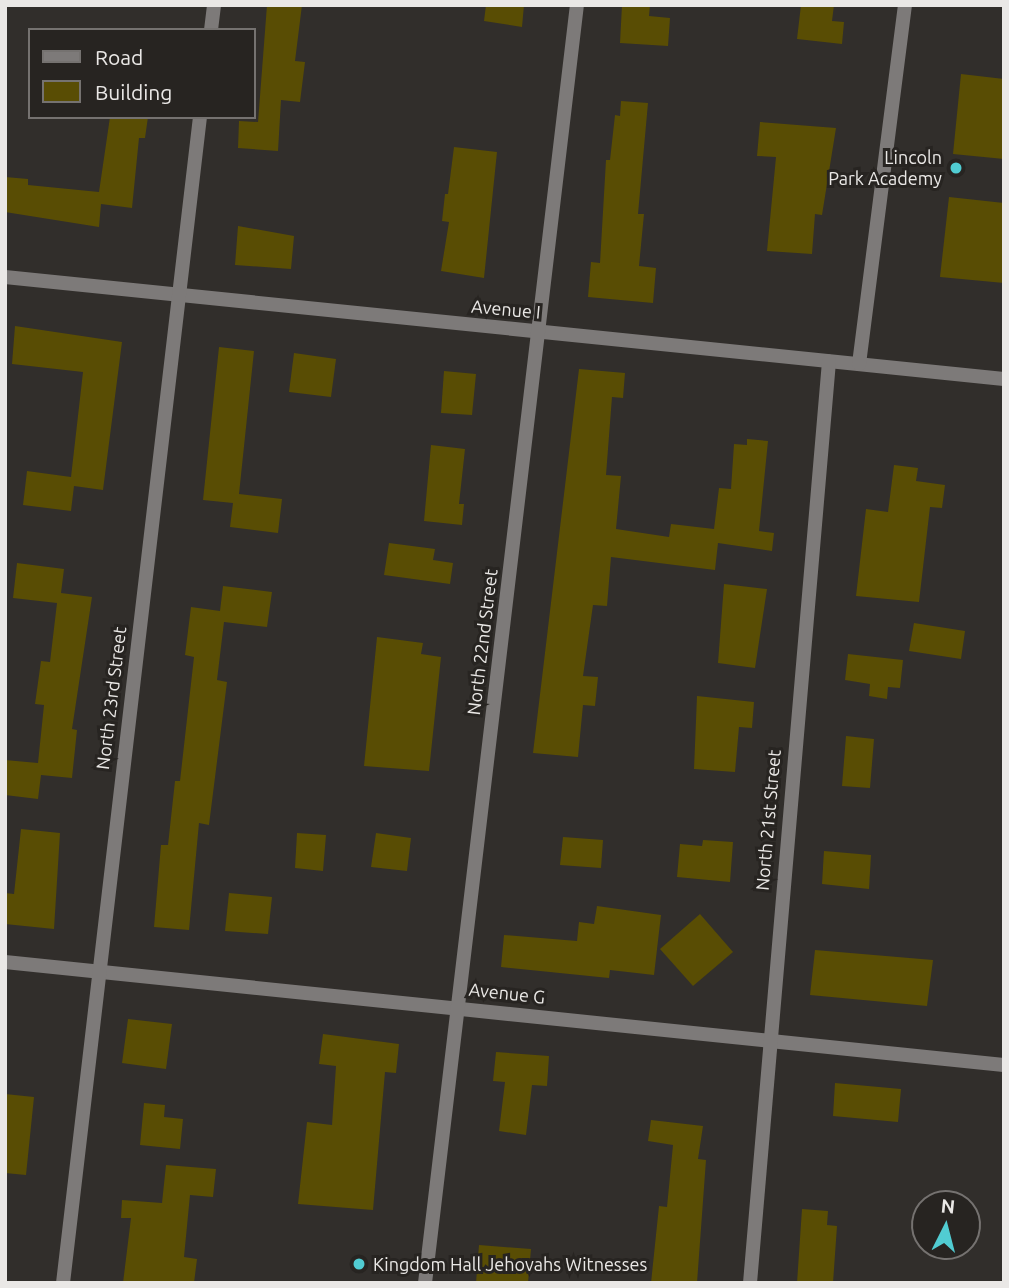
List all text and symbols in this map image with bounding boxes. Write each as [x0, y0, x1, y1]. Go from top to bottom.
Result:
legend [28, 28, 256, 119]
text: Road [95, 45, 143, 69]
text: Building [95, 80, 172, 104]
place label: Lincoln Park Academy [828, 147, 942, 190]
marker: Lincoln Park Academy [948, 160, 964, 176]
street label: Avenue I [471, 295, 541, 323]
street label: North 22nd Street [462, 568, 502, 716]
street label: North 23rd Street [92, 625, 130, 771]
street label: North 21st Street [751, 749, 785, 891]
street label: Avenue G [468, 978, 546, 1008]
north arrow [911, 1190, 981, 1260]
text: N [940, 1194, 956, 1218]
place label: Kingdom Hall Jehovahs Witnesses [373, 1253, 647, 1275]
marker: Kingdom Hall Jehovahs Witnesses [351, 1256, 367, 1272]

